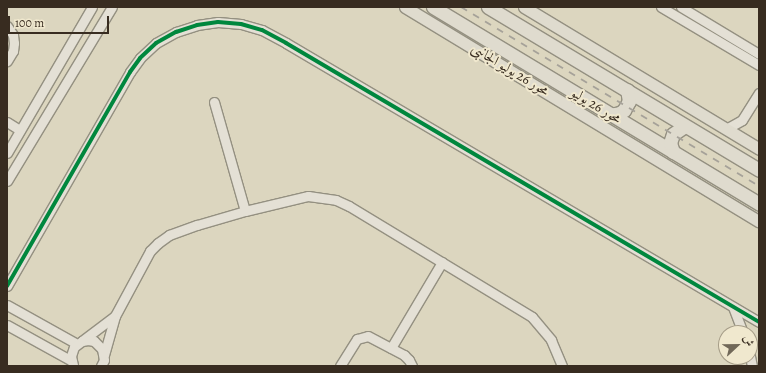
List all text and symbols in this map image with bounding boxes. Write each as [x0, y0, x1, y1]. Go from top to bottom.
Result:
scale bar [10, 8, 111, 34]
text: 100 m [15, 15, 44, 31]
street label: محور 26 يوليو الجانبى [468, 40, 552, 100]
street label: محور 26 يوليو [568, 84, 624, 128]
north arrow [718, 325, 758, 365]
text: ش [740, 333, 758, 349]

